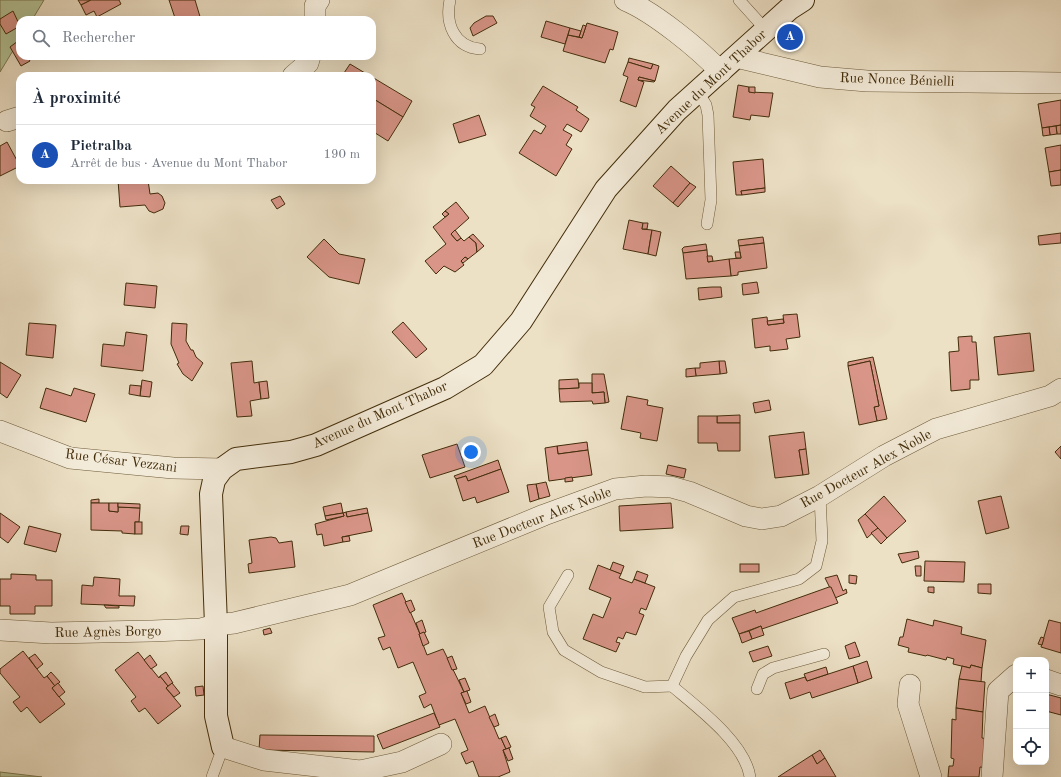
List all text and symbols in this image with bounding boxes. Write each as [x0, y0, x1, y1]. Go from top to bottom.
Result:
search box [16, 16, 376, 60]
pin: A [777, 22, 803, 52]
icon: search [30, 27, 52, 49]
street label: Avenue du Mont Thabor [653, 27, 770, 137]
text: Rechercher [62, 31, 135, 46]
street label: Rue Nonce Bénielli [839, 71, 955, 89]
text: À proximité [32, 90, 121, 107]
text: Pietralba [70, 139, 132, 154]
text: A [40, 148, 50, 161]
text: 190 m [323, 148, 360, 161]
text: Arrêt de bus · Avenue du Mont Thabor [70, 157, 287, 170]
street label: Avenue du Mont Thabor [310, 379, 450, 451]
street label: Rue Docteur Alex Noble [798, 427, 934, 511]
your location [461, 442, 481, 462]
street label: Rue César Vezzani [64, 447, 178, 475]
street label: Rue Docteur Alex Noble [471, 485, 613, 551]
street label: Rue Agnès Borgo [54, 624, 162, 640]
map controls [1013, 657, 1049, 765]
button: + [1013, 657, 1049, 693]
button: − [1013, 693, 1049, 729]
button: locate [1013, 729, 1049, 765]

